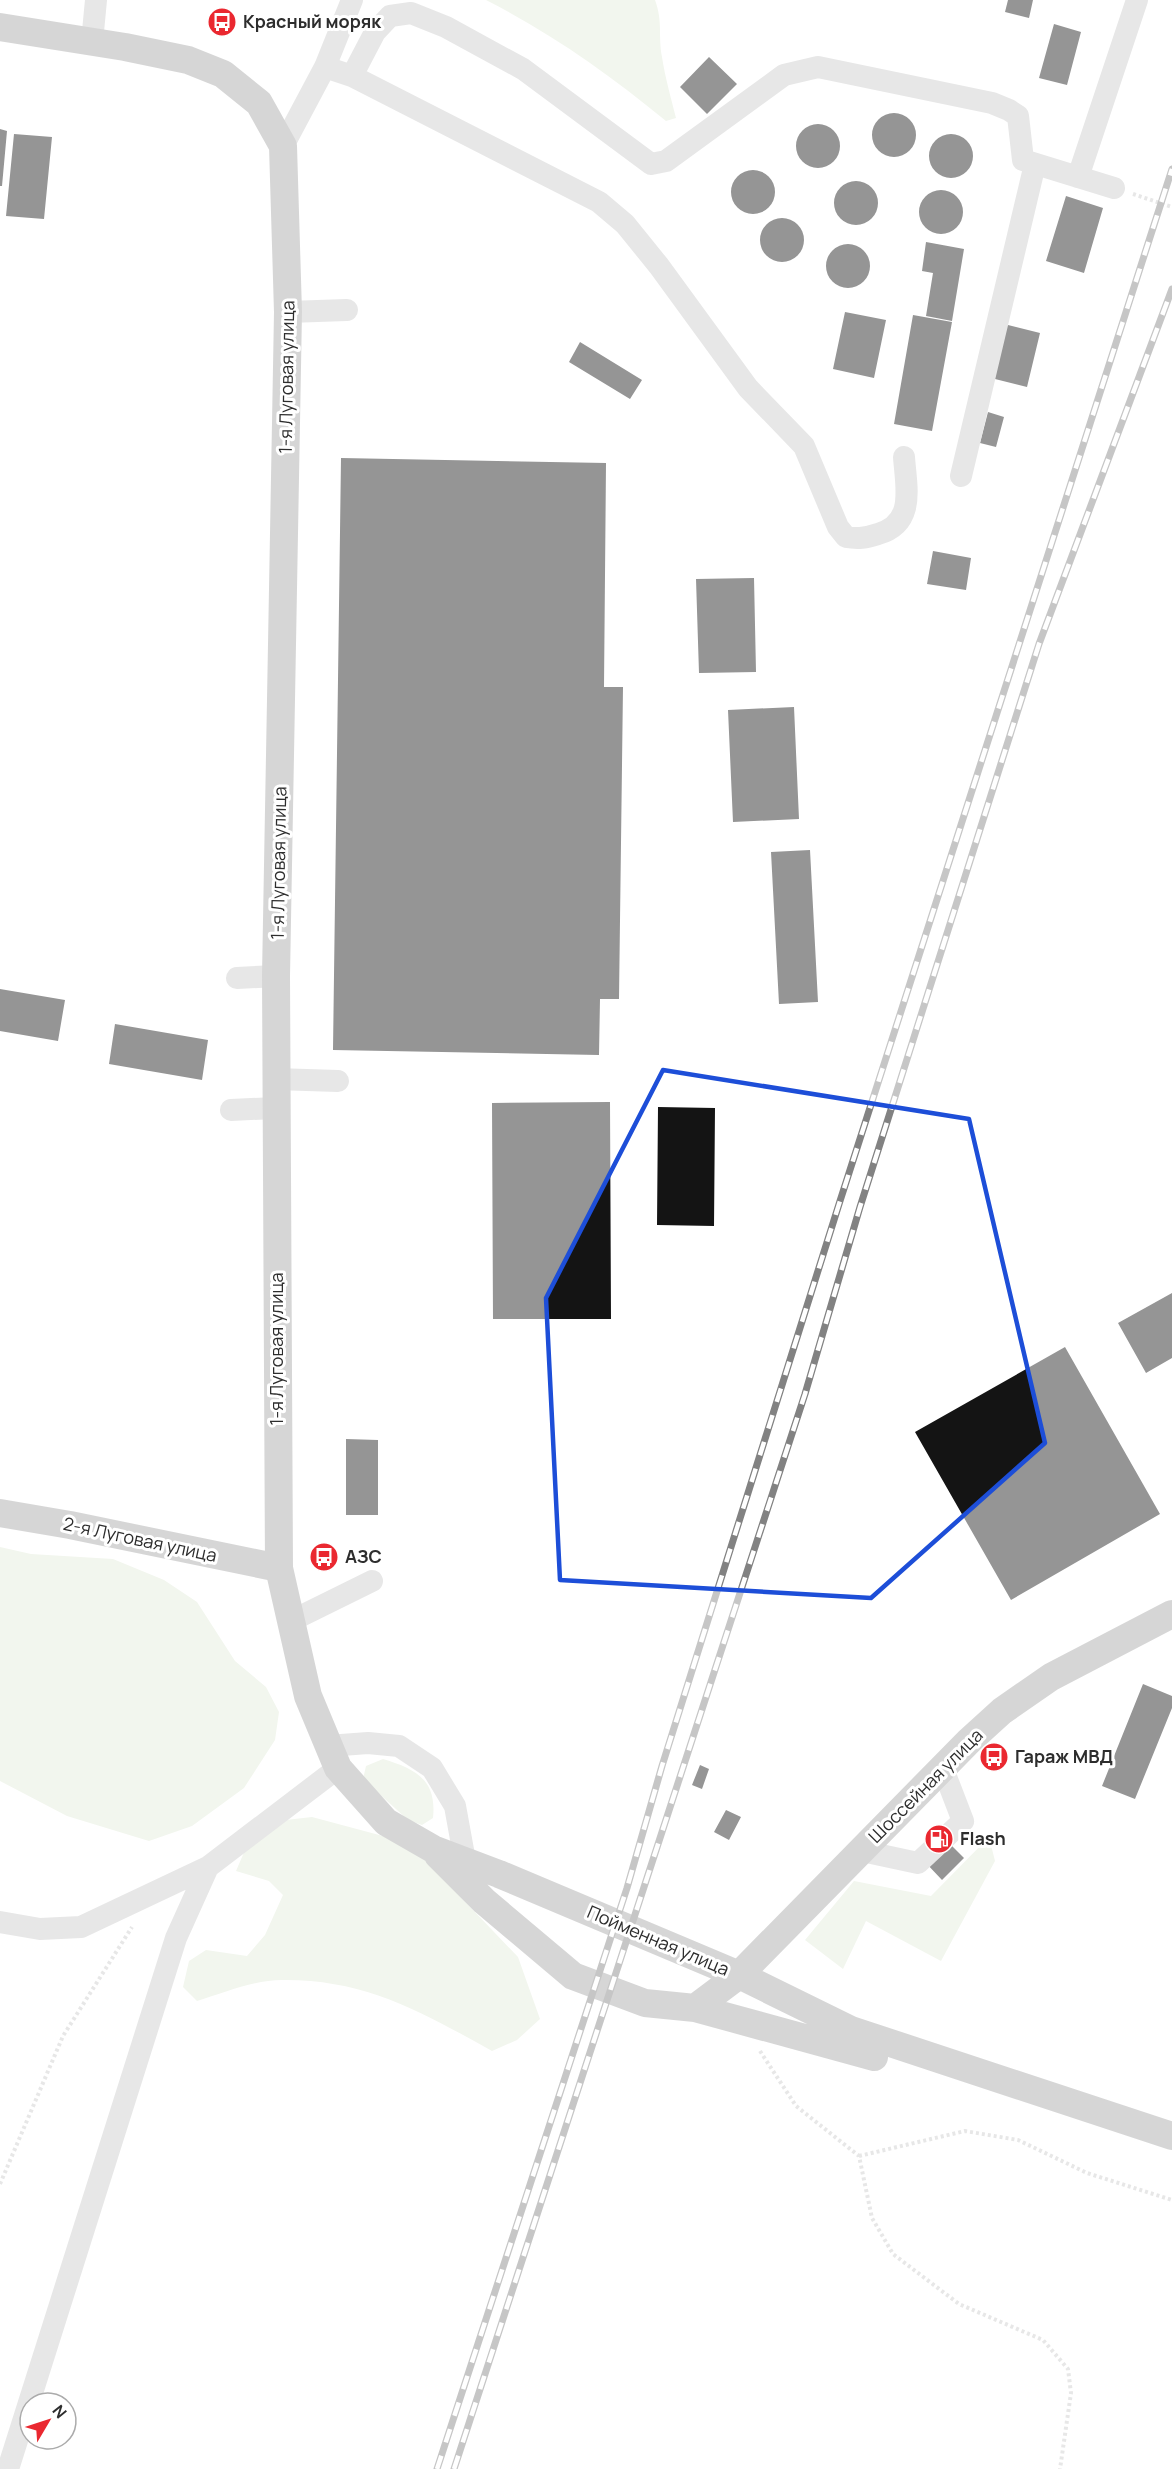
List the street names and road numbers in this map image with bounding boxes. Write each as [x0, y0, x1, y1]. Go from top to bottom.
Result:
street label: 1-я Луговая улица [273, 300, 299, 454]
street label: 1-я Луговая улица [265, 786, 291, 940]
street label: 1-я Луговая улица [264, 1272, 288, 1426]
street label: 2-я Луговая улица [61, 1511, 219, 1567]
street label: Шоссейная улица [863, 1723, 988, 1848]
street label: Пойменная улица [584, 1899, 733, 1981]

